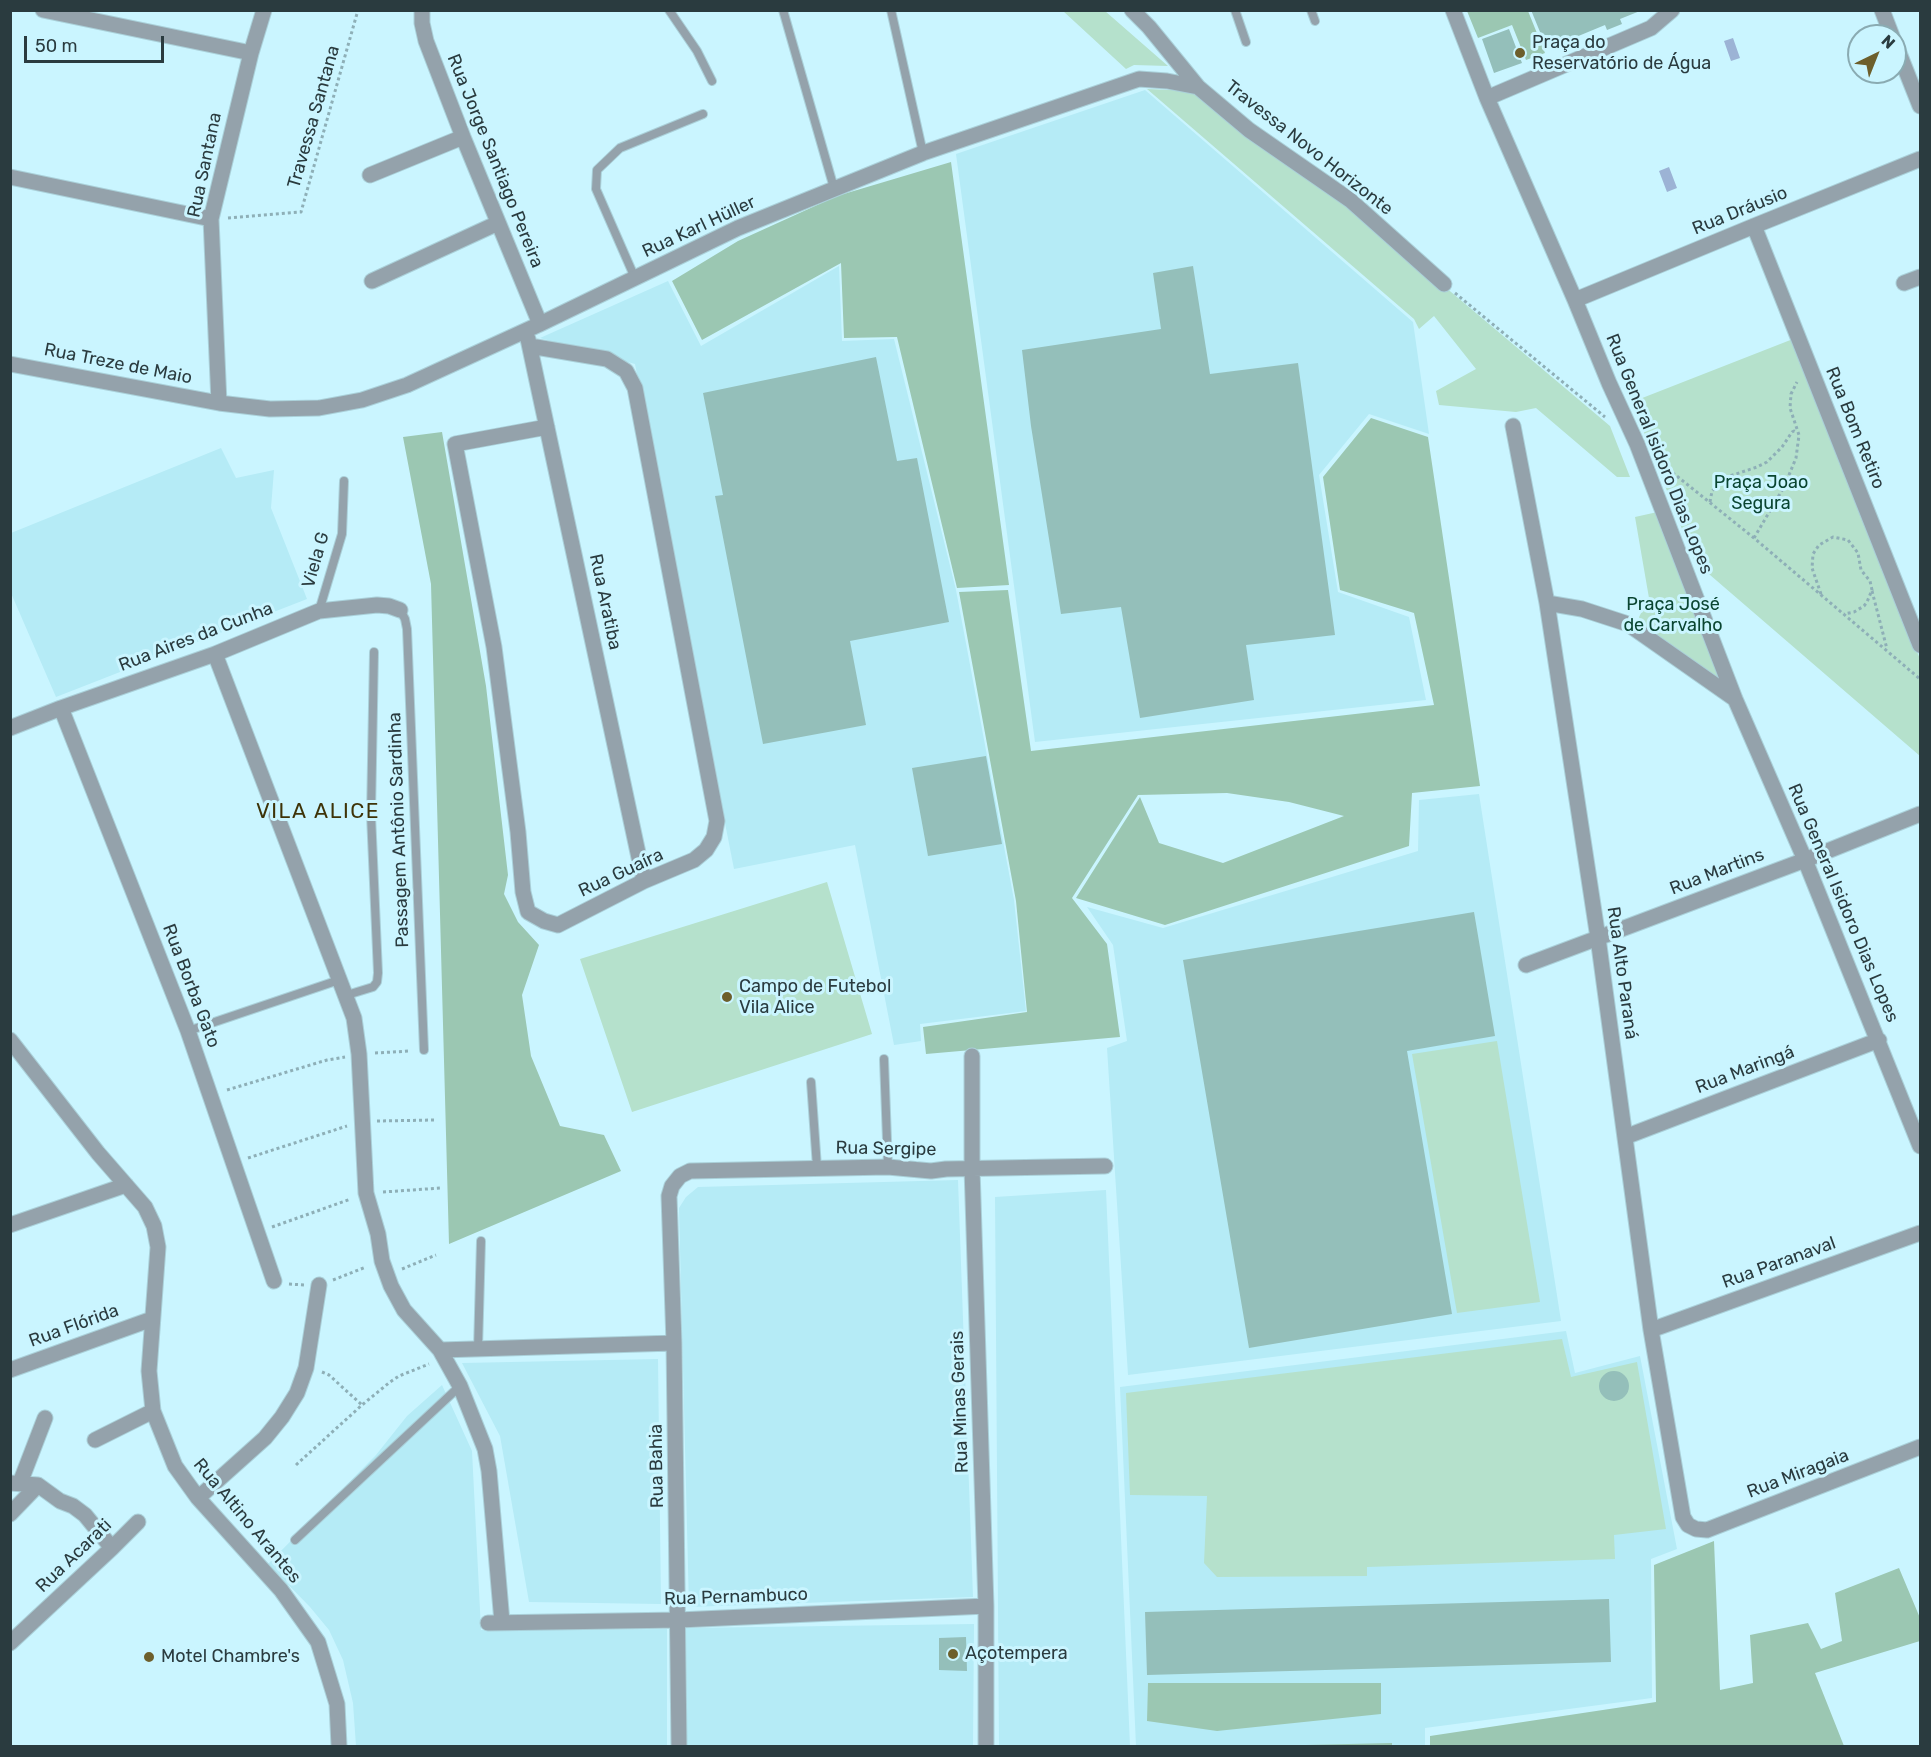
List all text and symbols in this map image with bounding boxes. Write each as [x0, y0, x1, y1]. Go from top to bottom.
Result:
scale bar [27, 24, 166, 62]
north arrow [1847, 24, 1907, 84]
text: N [1878, 31, 1899, 53]
place label: Praça do Reservatório de Água [1532, 32, 1711, 74]
text: 50 m [35, 35, 78, 57]
street label: Travessa Santana [283, 43, 345, 191]
marker: Praça do Reservatório de Água [1513, 46, 1527, 60]
street label: Rua Jorge Santiago Pereira [442, 51, 548, 271]
street label: Travessa Novo Horizonte [1221, 76, 1397, 220]
street label: Rua Santana [183, 111, 227, 219]
street label: Rua Dráusio [1689, 182, 1791, 240]
street label: Rua Karl Hüller [639, 191, 759, 263]
street label: Rua General Isidoro Dias Lopes [1601, 331, 1717, 577]
street label: Rua Treze de Maio [42, 339, 194, 389]
street label: Rua Bom Retiro [1821, 364, 1889, 492]
park label: Praça Joao Segura [1714, 472, 1808, 514]
street label: Viela G [298, 530, 334, 590]
street label: Rua Aratiba [584, 552, 626, 652]
park label: Praça José de Carvalho [1623, 594, 1723, 636]
street label: Rua Aires da Cunha [116, 598, 276, 676]
street label: Passagem Antônio Sardinha [384, 712, 414, 948]
street label: Rua General Isidoro Dias Lopes [1783, 780, 1903, 1026]
district label: VILA ALICE [256, 799, 380, 825]
street label: Rua Guaíra [575, 844, 667, 902]
street label: Rua Martins [1667, 844, 1767, 900]
street label: Rua Alto Paraná [1602, 905, 1642, 1041]
street label: Rua Borba Gato [157, 921, 225, 1051]
place label: Campo de Futebol Vila Alice [739, 976, 891, 1018]
marker: Campo de Futebol Vila Alice [720, 990, 734, 1004]
street label: Rua Maringá [1693, 1041, 1797, 1099]
street label: Rua Sergipe [835, 1137, 937, 1161]
street label: Rua Paranaval [1719, 1232, 1839, 1294]
street label: Rua Flórida [26, 1300, 122, 1352]
street label: Rua Minas Gerais [947, 1330, 973, 1474]
street label: Rua Bahia [645, 1424, 669, 1508]
street label: Rua Miragaia [1744, 1445, 1852, 1503]
street label: Rua Altino Arantes [189, 1454, 305, 1588]
street label: Rua Acarati [32, 1515, 116, 1597]
street label: Rua Pernambuco [664, 1584, 808, 1610]
place label: Açotempera [965, 1643, 1068, 1665]
place label: Motel Chambre's [161, 1646, 300, 1668]
marker: Açotempera [946, 1647, 960, 1661]
marker: Motel Chambre's [142, 1650, 156, 1664]

